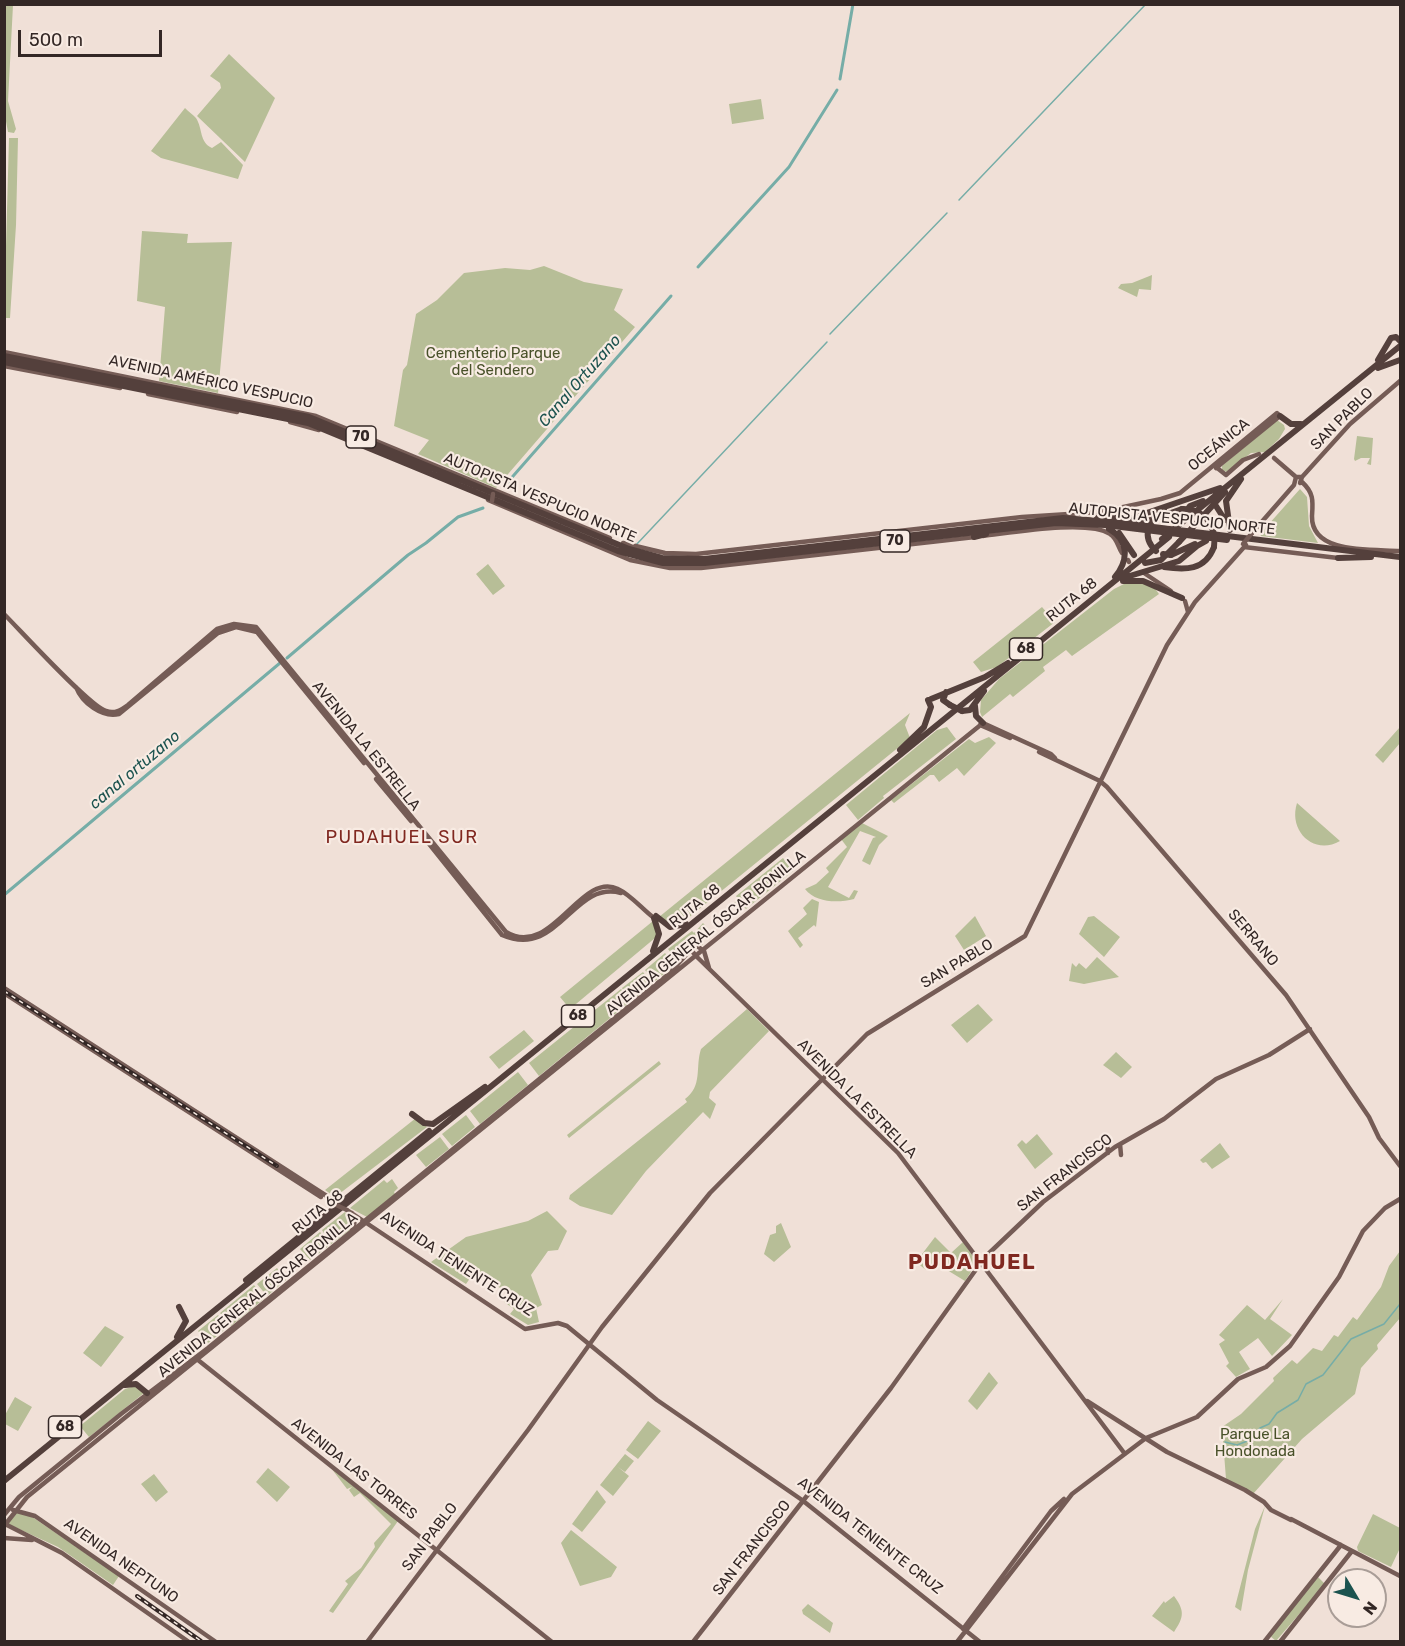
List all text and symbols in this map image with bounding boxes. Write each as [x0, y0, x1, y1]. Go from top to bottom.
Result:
scale bar [21, 18, 165, 56]
text: 500 m [29, 29, 83, 51]
water label: Canal Ortuzano [535, 331, 625, 431]
park label: Cementerio Parque del Sendero [426, 345, 560, 380]
street label: AVENIDA AMÉRICO VESPUCIO [107, 352, 315, 412]
street label: SAN PABLO [1307, 384, 1377, 454]
street label: OCEÁNICA [1185, 415, 1253, 475]
road number: 70 [346, 426, 376, 448]
street label: AUTOPISTA VESPUCIO NORTE [441, 449, 639, 547]
street label: AUTOPISTA VESPUCIO NORTE [1068, 499, 1276, 539]
road number: 70 [880, 530, 910, 552]
street label: RUTA 68 [1043, 574, 1101, 626]
road number: 68 [1010, 638, 1042, 660]
street label: AVENIDA LA ESTRELLA [308, 678, 424, 814]
water label: canal ortuzano [86, 726, 184, 814]
district label: PUDAHUEL SUR [326, 827, 478, 849]
street label: AVENIDA GENERAL ÓSCAR BONILLA [602, 847, 810, 1019]
street label: RUTA 68 [666, 880, 724, 932]
street label: SERRANO [1224, 906, 1282, 970]
street label: SAN PABLO [918, 935, 996, 993]
road number: 68 [562, 1005, 594, 1027]
street label: AVENIDA LA ESTRELLA [793, 1035, 921, 1163]
street label: SAN FRANCISCO [1014, 1130, 1116, 1216]
street label: RUTA 68 [289, 1186, 347, 1238]
street label: AVENIDA TENIENTE CRUZ [377, 1208, 537, 1320]
street label: AVENIDA GENERAL ÓSCAR BONILLA [154, 1209, 362, 1381]
district label: PUDAHUEL [908, 1250, 1036, 1276]
street label: AVENIDA LAS TORRES [288, 1414, 420, 1524]
road number: 68 [48, 1416, 82, 1438]
park label: Parque La Hondonada [1215, 1426, 1295, 1461]
street label: AVENIDA TENIENTE CRUZ [794, 1474, 946, 1598]
street label: SAN FRANCISCO [709, 1497, 795, 1599]
street label: SAN PABLO [398, 1499, 462, 1575]
street label: AVENIDA NEPTUNO [60, 1515, 182, 1607]
north arrow [1327, 1568, 1387, 1628]
text: N [1359, 1598, 1381, 1619]

